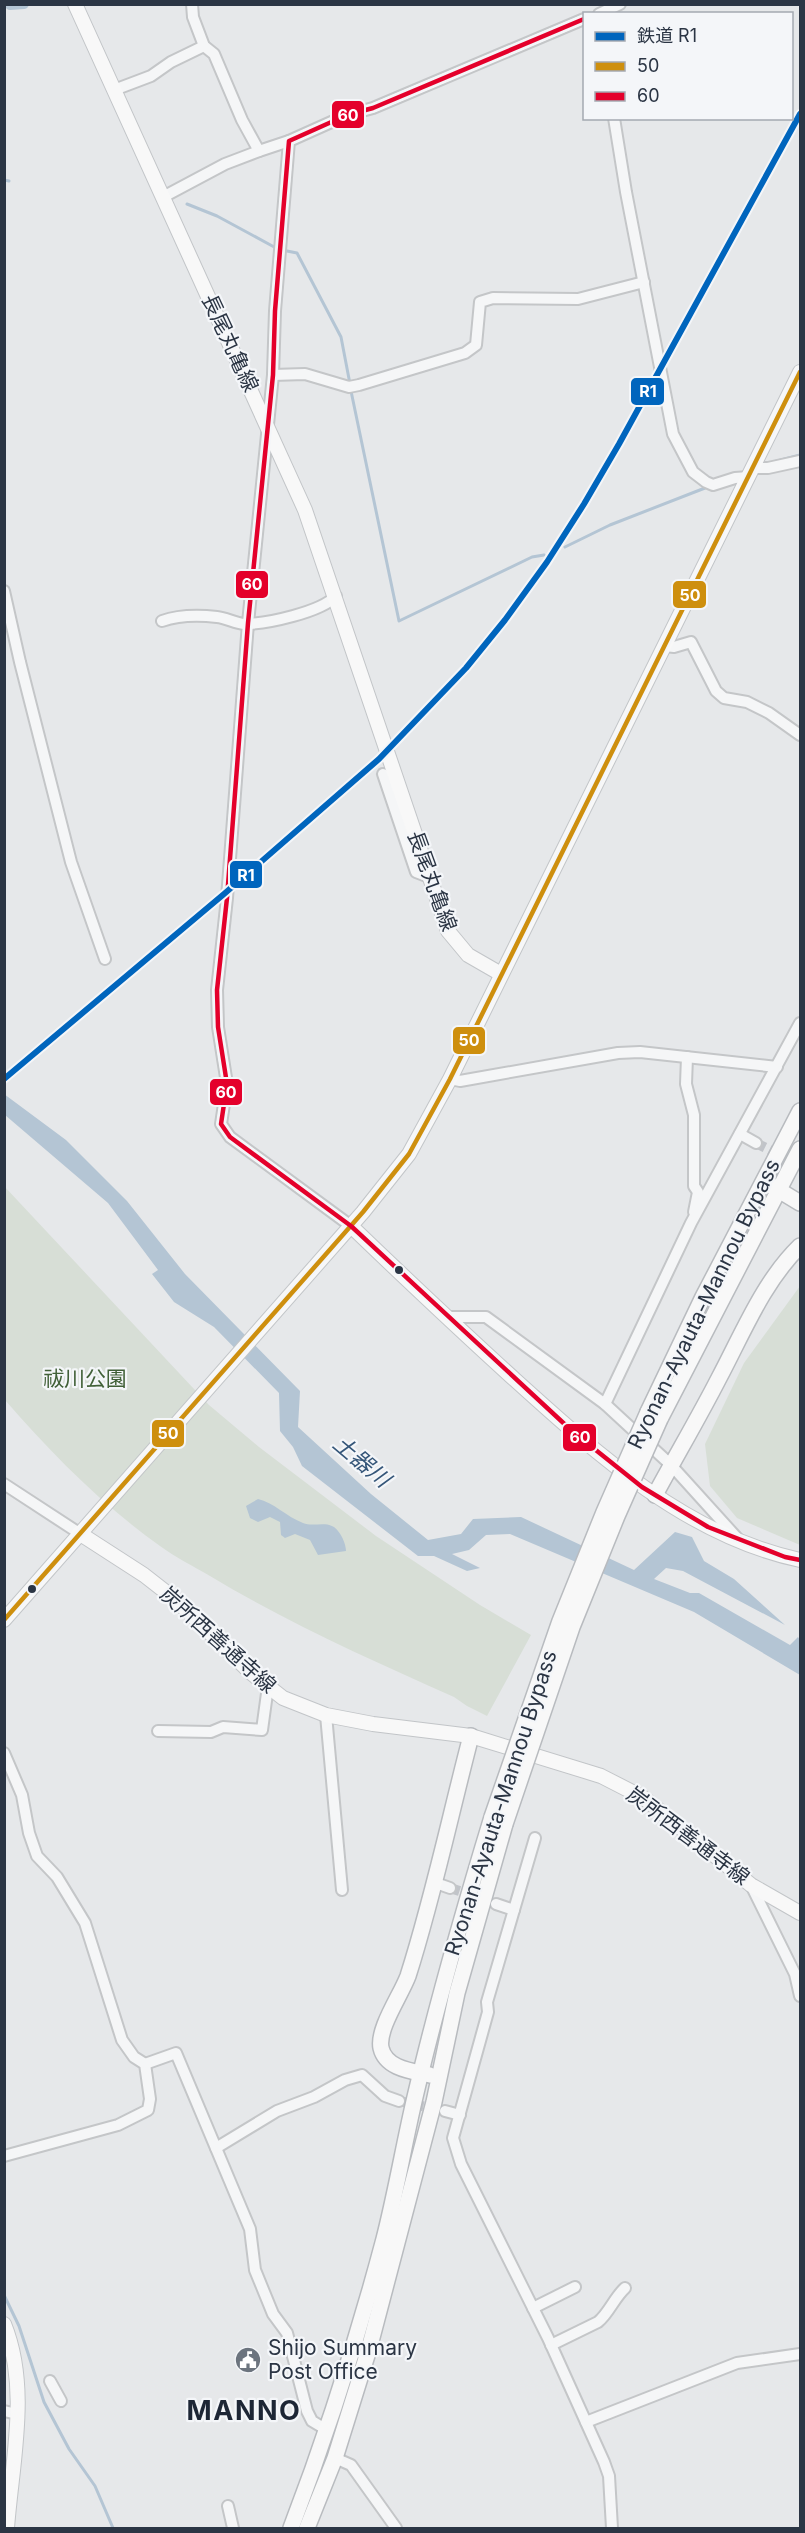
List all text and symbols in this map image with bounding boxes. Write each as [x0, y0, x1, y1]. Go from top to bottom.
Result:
legend [583, 12, 793, 120]
text: 鉄道 R1 [637, 25, 697, 46]
text: 50 [637, 55, 659, 76]
text: 60 [637, 85, 660, 106]
line badge: 60 [331, 100, 365, 129]
text: 60 [337, 105, 359, 125]
street label: 長尾丸亀線 [197, 290, 264, 396]
line badge: R1 [630, 377, 665, 406]
text: R1 [639, 381, 657, 401]
line badge: 60 [235, 570, 269, 599]
text: 60 [241, 574, 263, 594]
line badge: 50 [672, 580, 707, 609]
text: 50 [679, 585, 701, 605]
street label: 長尾丸亀線 [403, 827, 462, 934]
line badge: R1 [229, 860, 263, 889]
text: R1 [237, 865, 255, 885]
line badge: 50 [452, 1026, 486, 1055]
text: 50 [458, 1030, 480, 1050]
line badge: 60 [209, 1078, 243, 1106]
text: 60 [215, 1082, 237, 1102]
street label: Ryonan-Ayauta-Mannou Bypass [622, 1155, 785, 1453]
unlabelled marker [393, 1264, 405, 1276]
park label: 祓川公園 [43, 1366, 127, 1391]
line badge: 50 [151, 1419, 185, 1448]
text: 50 [157, 1423, 179, 1443]
line badge: 60 [562, 1423, 597, 1452]
text: 60 [569, 1427, 591, 1447]
water label: 土器川 [328, 1430, 397, 1493]
street label: 炭所西善通寺線 [155, 1581, 281, 1698]
unlabelled marker [26, 1583, 38, 1595]
street label: Ryonan-Ayauta-Mannou Bypass [439, 1647, 562, 1959]
street label: 炭所西善通寺線 [622, 1781, 755, 1890]
place label: Shijo Summary Post Office [268, 2335, 417, 2384]
public building icon: Shijo Summary Post Office [233, 2345, 263, 2375]
district label: MANNO [187, 2394, 301, 2427]

